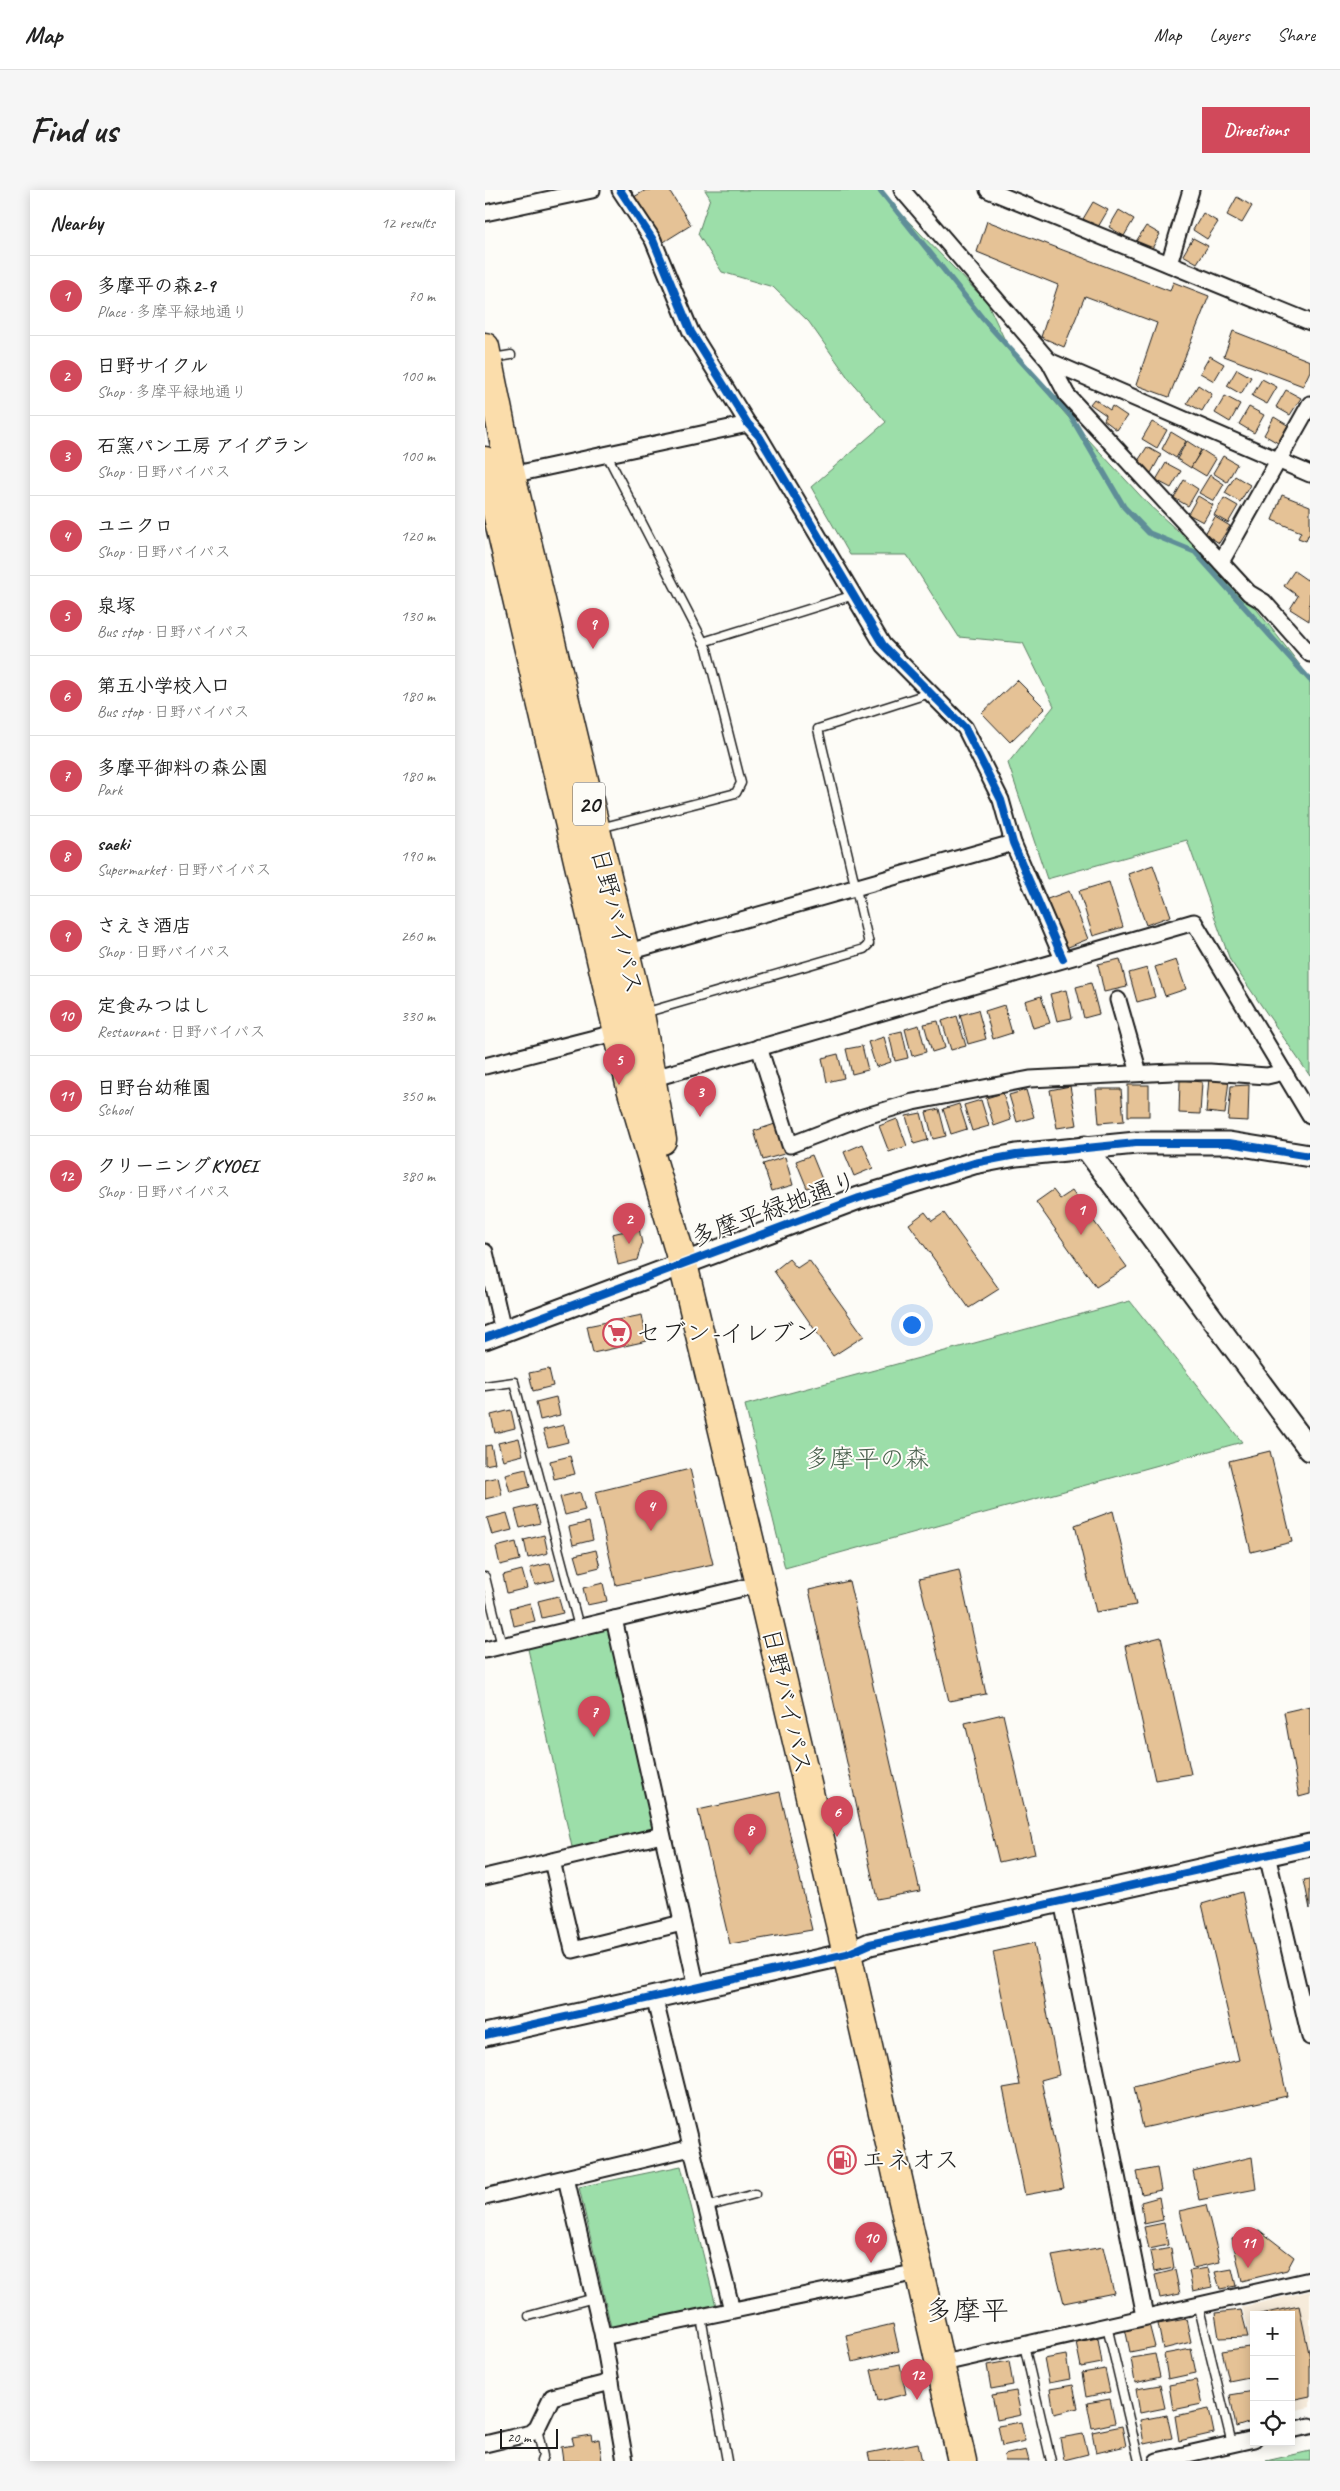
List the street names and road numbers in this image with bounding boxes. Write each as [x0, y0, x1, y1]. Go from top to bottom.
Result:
road number: 20 [573, 782, 605, 826]
street label: 日野バイパス [583, 845, 651, 997]
street label: 多摩平緑地通り [686, 1164, 862, 1254]
street label: 日野バイパス [755, 1625, 819, 1777]

